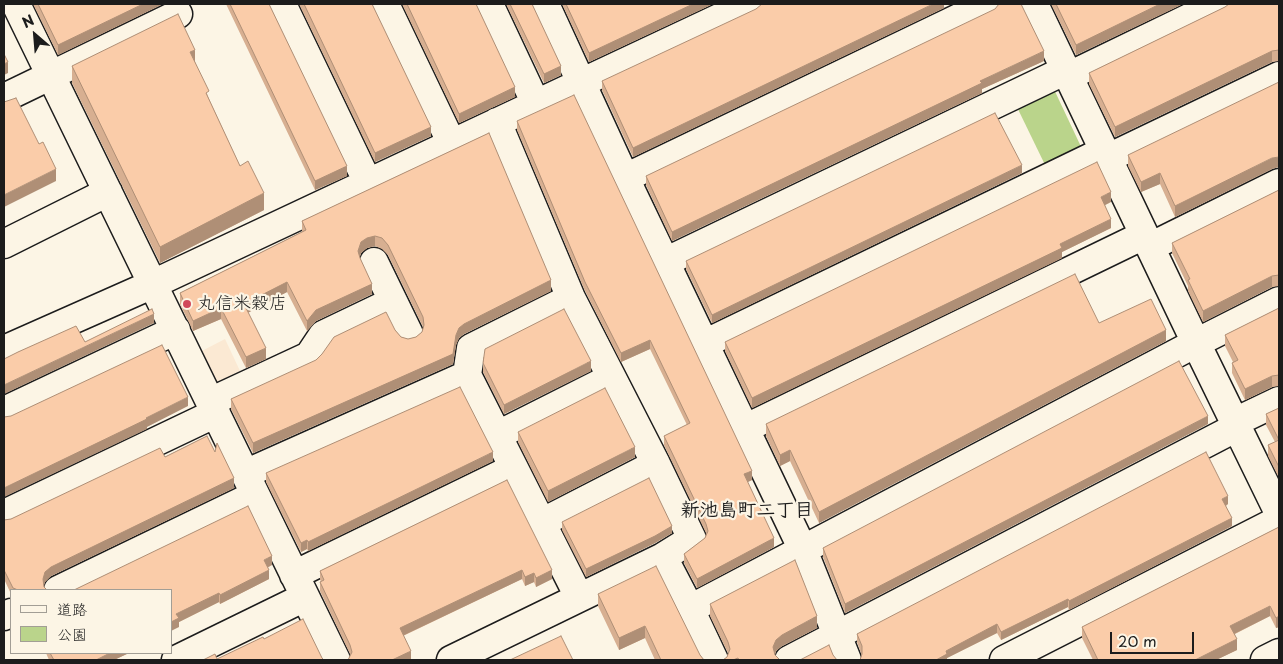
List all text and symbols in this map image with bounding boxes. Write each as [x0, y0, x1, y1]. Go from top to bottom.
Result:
text: N [18, 9, 38, 33]
north arrow [10, 10, 60, 60]
place label: 丸信米穀店 [197, 293, 287, 315]
marker: 丸信米穀店 [181, 298, 193, 310]
district label: 新池島町二丁目 [681, 500, 813, 522]
legend [10, 589, 172, 654]
text: 道路 [57, 597, 87, 620]
text: 公園 [57, 622, 87, 645]
scale bar [1113, 622, 1197, 654]
text: 20 m [1118, 629, 1157, 652]

